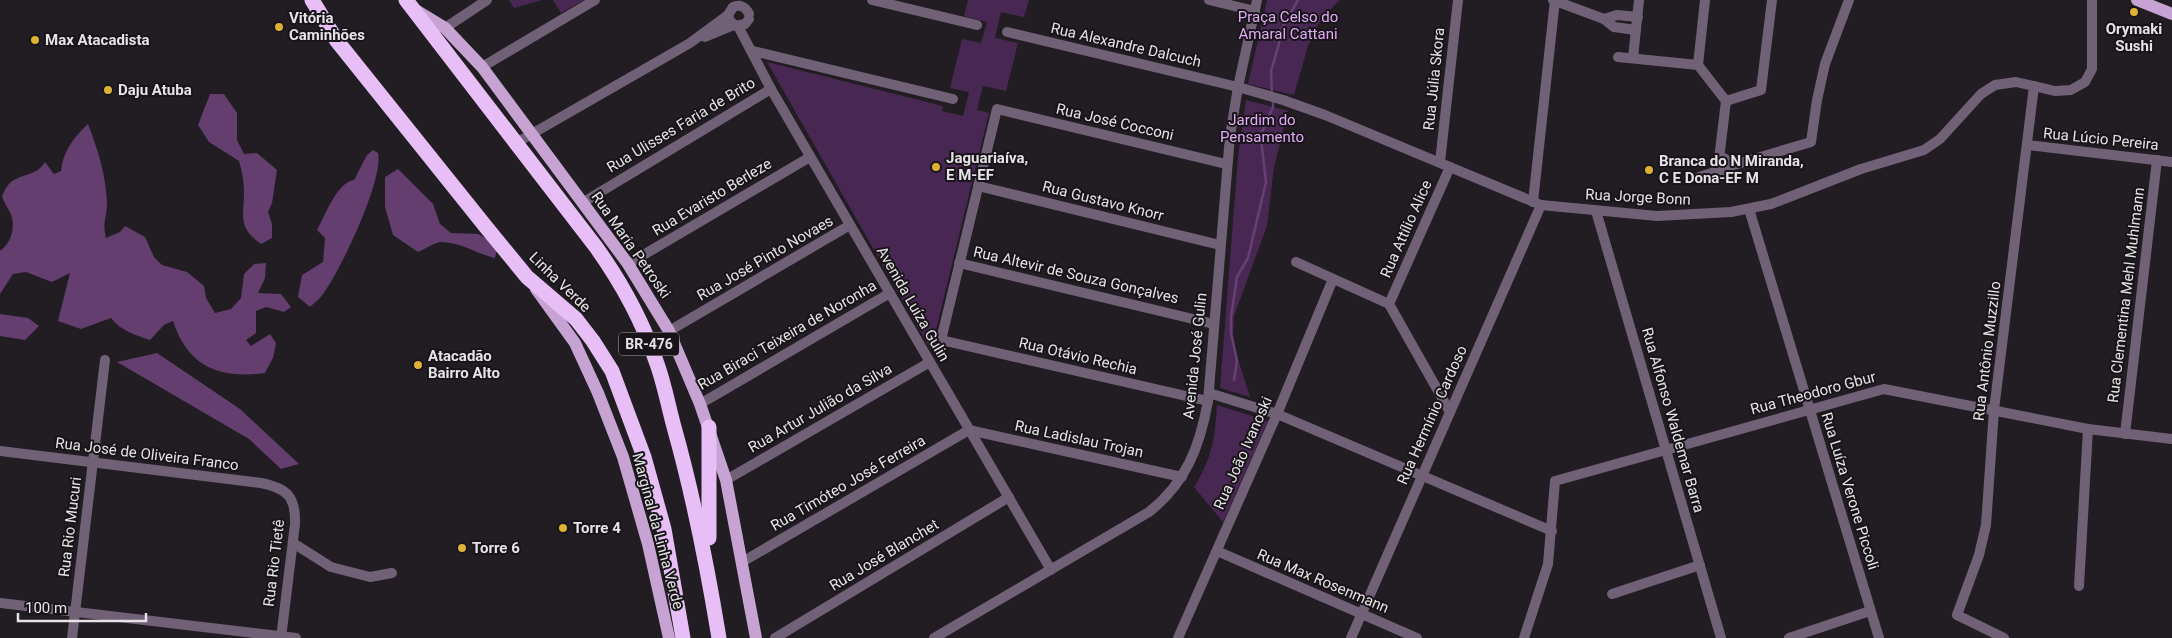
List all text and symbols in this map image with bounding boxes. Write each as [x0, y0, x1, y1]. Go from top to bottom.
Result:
marker: Orymaki Sushi [2128, 6, 2140, 18]
park label: Praça Celso do Amaral Cattani [1238, 8, 1338, 43]
place label: Vitória Caminhões [289, 9, 365, 44]
street label: Rua Alexandre Dalcuch [1049, 19, 1203, 71]
place label: Orymaki Sushi [2106, 20, 2162, 55]
marker: Vitória Caminhões [273, 21, 285, 33]
street label: Rua Júlia Skora [1420, 27, 1448, 131]
place label: Max Atacadista [45, 31, 150, 49]
marker: Max Atacadista [29, 34, 41, 46]
street label: Rua Ulisses Faria de Brito [604, 74, 758, 176]
place label: Daju Atuba [118, 81, 192, 99]
marker: Daju Atuba [102, 84, 114, 96]
street label: Rua José Cocconi [1054, 100, 1176, 144]
park label: Jardim do Pensamento [1220, 111, 1304, 146]
street label: Rua Lúcio Pereira [2042, 124, 2160, 154]
place label: Jaguariaíva, E M-EF [946, 149, 1028, 184]
place label: Branca do N Miranda, C E Dona-EF M [1659, 152, 1804, 187]
street label: Rua Evaristo Berleze [649, 154, 775, 240]
marker: Jaguariaíva, E M-EF [930, 161, 942, 173]
marker: Branca do N Miranda, C E Dona-EF M [1643, 164, 1655, 176]
street label: Rua Gustavo Knorr [1041, 177, 1165, 225]
street label: Rua Attílio Alice [1376, 177, 1436, 281]
street label: Rua Jorge Bonn [1585, 185, 1691, 209]
street label: Rua Clementina Mehl Muhlmann [2104, 186, 2148, 404]
street label: Rua Maria Petroski [587, 188, 675, 302]
street label: Rua José Pinto Novaes [694, 212, 836, 304]
street label: Avenida Luíza Gulin [873, 243, 953, 365]
street label: Rua Altevir de Souza Gonçalves [972, 243, 1180, 307]
street label: Linha Verde [525, 248, 595, 316]
street label: Rua Biraci Teixeira de Noronha [694, 276, 880, 394]
street label: Rua Antônio Muzzillo [1969, 280, 2005, 422]
street label: Avenida José Gulin [1179, 292, 1211, 420]
street label: Rua Alfonso Waldemar Barra [1638, 325, 1708, 515]
road number: BR-476 [619, 332, 679, 356]
street label: Rua Otávio Rechia [1017, 334, 1139, 378]
street label: Rua Hermínio Cardoso [1393, 343, 1471, 487]
place label: Atacadão Bairro Alto [428, 347, 500, 382]
marker: Atacadão Bairro Alto [412, 359, 424, 371]
street label: Rua Artur Julião da Silva [745, 360, 895, 456]
street label: Rua Theodoro Gbur [1748, 368, 1878, 418]
street label: Rua João Ivanoski [1210, 394, 1276, 512]
street label: Rua Luíza Verone Piccoli [1817, 410, 1883, 572]
street label: Rua Ladislau Trojan [1013, 417, 1145, 461]
street label: Rua Timóteo José Ferreira [768, 431, 928, 535]
street label: Rua José de Oliveira Franco [54, 434, 240, 474]
street label: Marginal da Linha Verde [628, 451, 688, 611]
street label: Rua Rio Mucuri [55, 476, 85, 578]
street label: Rua José Blanchet [826, 515, 942, 595]
street label: Rua Rio Tietê [260, 518, 288, 608]
place label: Torre 4 [573, 519, 621, 537]
marker: Torre 4 [557, 522, 569, 534]
place label: Torre 6 [472, 539, 520, 557]
marker: Torre 6 [456, 542, 468, 554]
street label: Rua Max Rosenmann [1254, 545, 1392, 617]
scale bar [18, 590, 145, 622]
text: 100 m [25, 599, 67, 617]

